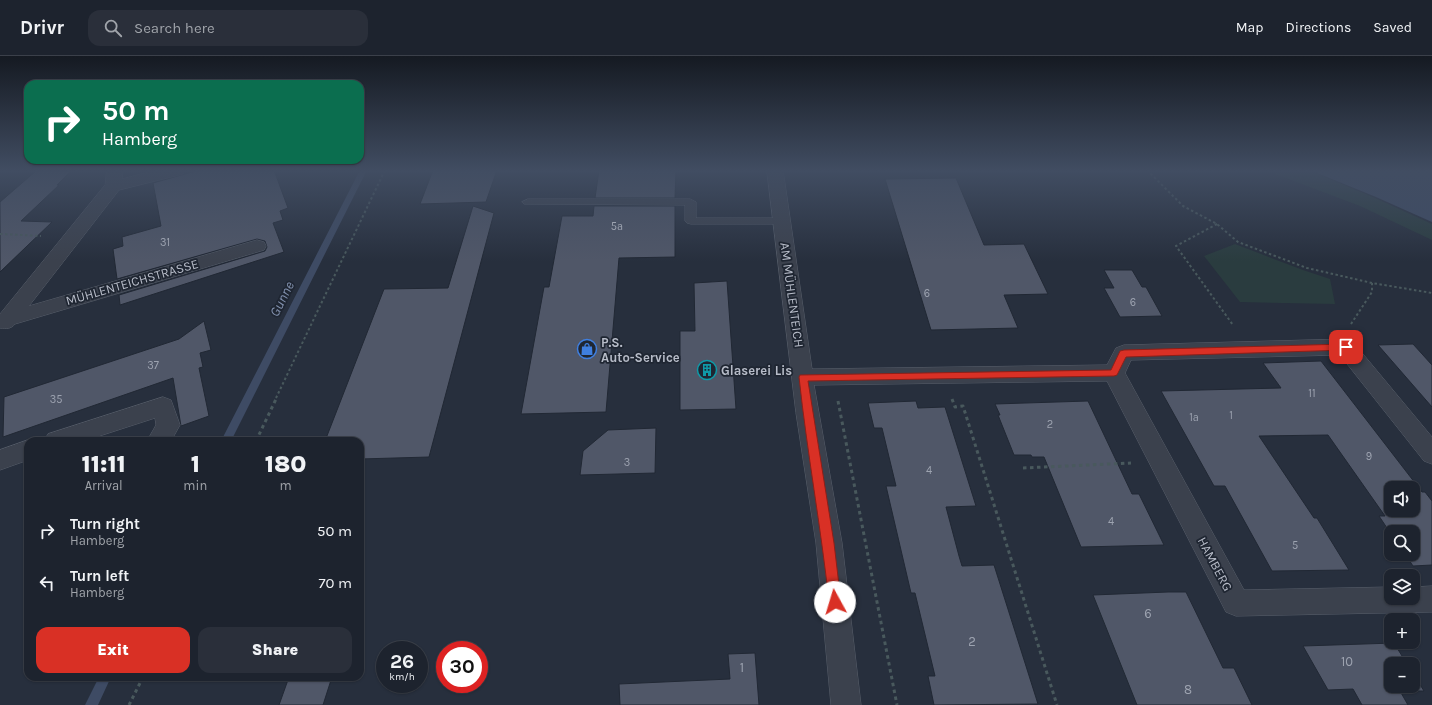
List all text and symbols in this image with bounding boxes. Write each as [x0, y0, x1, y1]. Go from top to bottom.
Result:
search box [88, 10, 368, 46]
text: Drivr [20, 17, 64, 39]
icon: search [102, 17, 124, 39]
text: Search here [134, 19, 215, 37]
text: Map [1236, 19, 1264, 36]
text: Directions [1286, 19, 1351, 36]
text: Saved [1373, 19, 1412, 36]
text: 50 m [102, 94, 170, 127]
icon: right [36, 96, 88, 148]
text: Hamberg [102, 128, 177, 150]
house number: 5a [611, 220, 623, 233]
house number: 31 [160, 236, 170, 249]
street label: AM MÜHLENTEICH [777, 241, 808, 349]
street label: MÜHLENTEICHSTRASSE [64, 255, 200, 308]
water label: Gunne [266, 278, 298, 320]
house number: 6 [924, 287, 930, 300]
house number: 6 [1130, 296, 1136, 309]
pin [1329, 330, 1363, 364]
place label: P.S. Auto-Service [601, 335, 680, 365]
icon: arrive [1335, 336, 1357, 358]
shop icon: P.S. Auto-Service [576, 338, 598, 360]
house number: 37 [147, 359, 159, 372]
building icon: Glaserei Lis [696, 359, 718, 381]
place label: Glaserei Lis [721, 363, 792, 378]
house number: 11 [1308, 387, 1316, 400]
house number: 35 [50, 393, 62, 406]
house number: 1 [1229, 409, 1233, 422]
house number: 1a [1189, 411, 1199, 424]
house number: 2 [1047, 418, 1053, 431]
text: 11:11 [82, 450, 126, 478]
text: 1 [191, 450, 200, 478]
text: 180 [265, 450, 306, 478]
house number: 9 [1366, 450, 1372, 463]
house number: 3 [624, 456, 630, 469]
house number: 4 [926, 464, 932, 477]
text: Arrival [85, 478, 123, 493]
text: min [183, 478, 207, 493]
text: m [280, 478, 292, 493]
map controls [1384, 481, 1420, 693]
button: sound [1384, 481, 1420, 517]
text: Turn right [70, 515, 140, 533]
house number: 4 [1108, 515, 1114, 528]
icon: right [36, 520, 58, 542]
text: 50 m [317, 522, 352, 540]
button: search [1384, 525, 1420, 561]
text: Hamberg [70, 533, 124, 548]
street label: HAMBERG [1195, 534, 1235, 594]
house number: 5 [1292, 539, 1298, 552]
text: Turn left [70, 567, 129, 585]
button: layers [1384, 569, 1420, 605]
icon: left [36, 572, 58, 594]
text: 70 m [318, 574, 352, 592]
position arrow [814, 581, 856, 623]
text: Hamberg [70, 585, 124, 600]
house number: 6 [1144, 606, 1152, 621]
button: + [1384, 613, 1420, 649]
button: Exit [36, 627, 190, 673]
button: Share [198, 627, 352, 673]
house number: 2 [968, 634, 976, 649]
speed limit sign: 30 [436, 641, 488, 693]
text: 26 [390, 650, 414, 673]
house number: 10 [1341, 654, 1353, 669]
button: − [1384, 657, 1420, 693]
house number: 1 [740, 660, 744, 675]
text: km/h [389, 671, 415, 683]
house number: 8 [1184, 682, 1192, 697]

